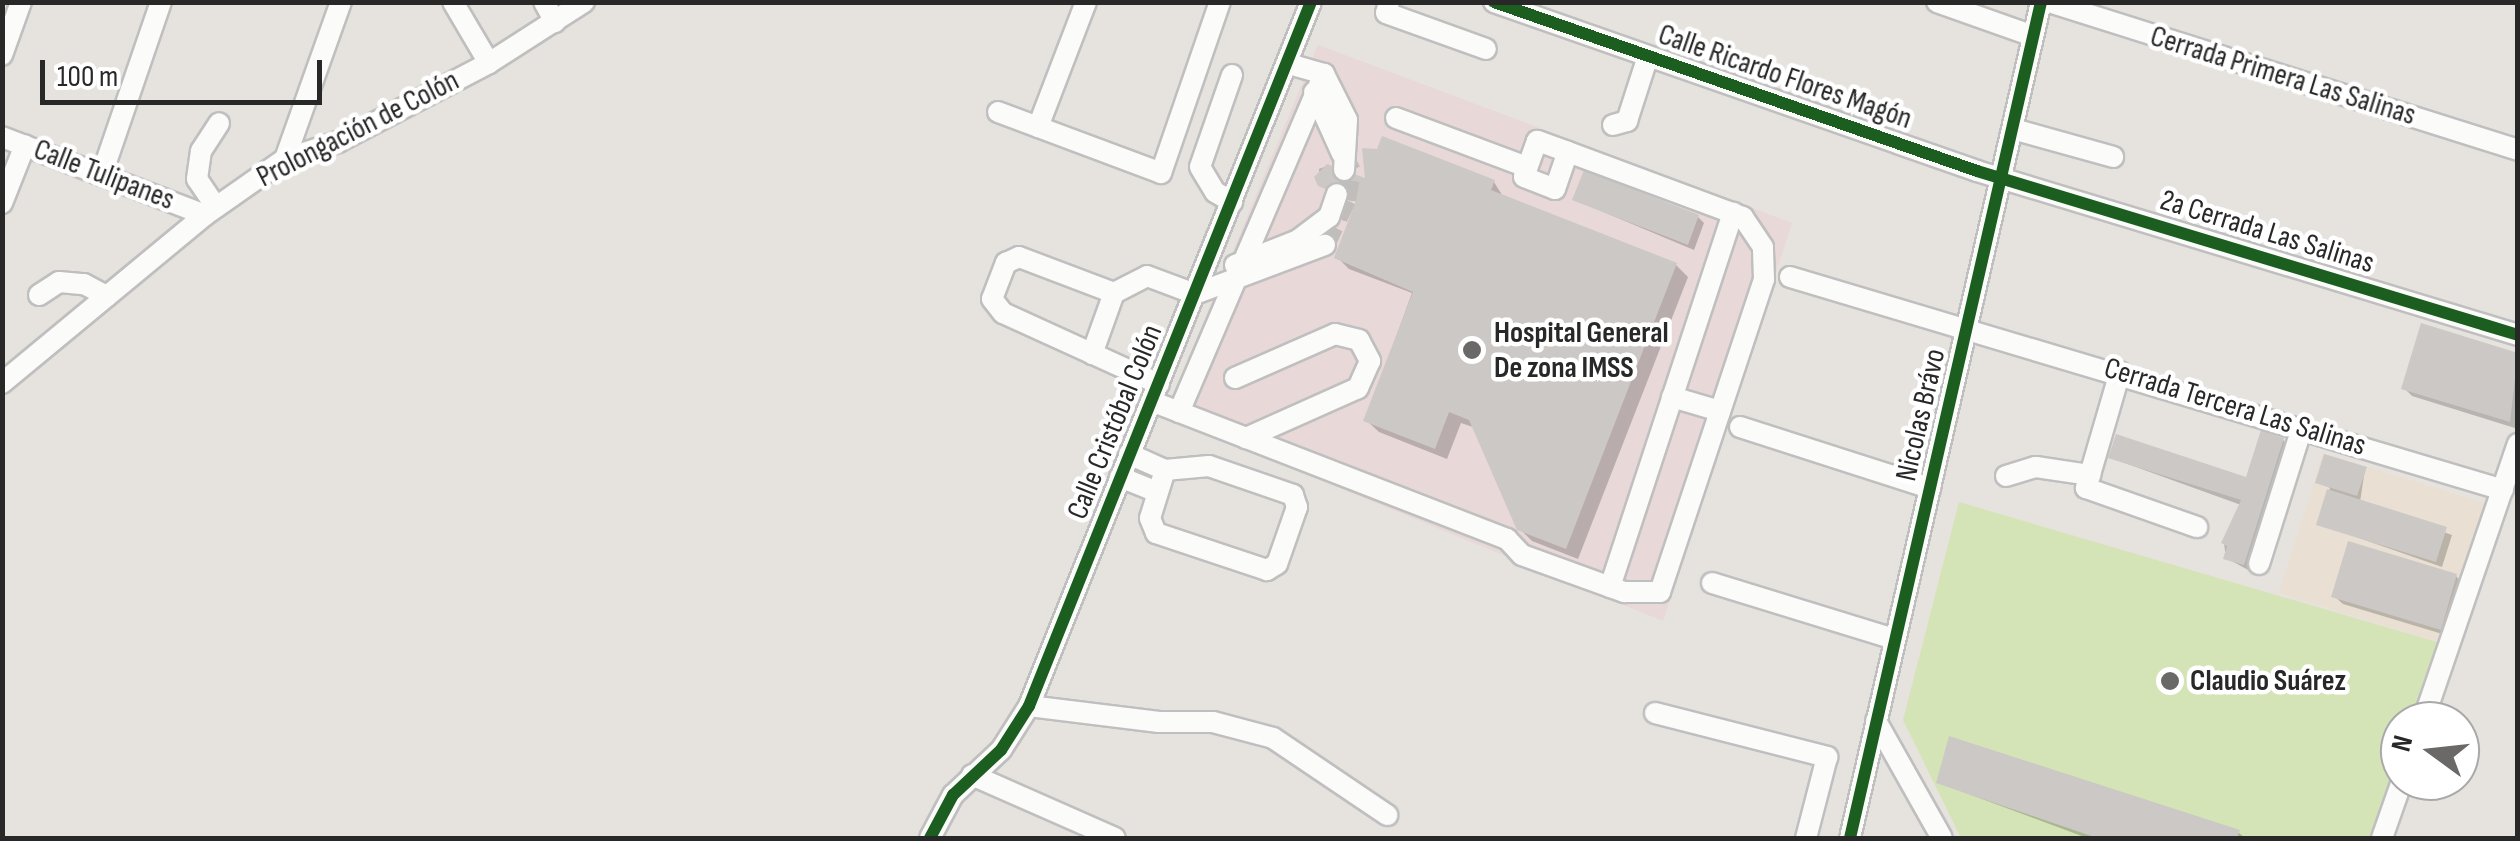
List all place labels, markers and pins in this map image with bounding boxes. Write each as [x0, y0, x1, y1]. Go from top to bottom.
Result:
place label: Hospital General De zona IMSS [1494, 315, 1669, 386]
marker: Hospital General De zona IMSS [1459, 337, 1485, 363]
place label: Claudio Suárez [2190, 663, 2346, 699]
marker: Claudio Suárez [2159, 670, 2181, 692]

